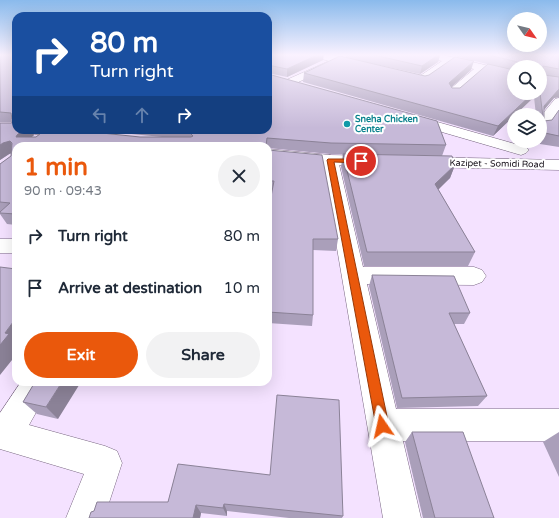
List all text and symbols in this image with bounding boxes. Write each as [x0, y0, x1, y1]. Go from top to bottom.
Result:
north arrow [507, 12, 547, 52]
map controls [507, 12, 547, 148]
text: 80 m [90, 26, 158, 60]
icon: right [24, 28, 76, 80]
text: Turn right [90, 60, 174, 82]
button: search [507, 60, 547, 100]
icon: left [89, 104, 111, 126]
icon: ahead [131, 104, 153, 126]
icon: right [173, 104, 195, 126]
button: layers [507, 108, 547, 148]
place label: Sneha Chicken Center [355, 114, 418, 135]
marker: Sneha Chicken Center [342, 119, 352, 129]
pin [344, 144, 378, 178]
icon: arrive [350, 150, 372, 172]
text: 1 min [24, 153, 88, 182]
button: close [218, 155, 260, 197]
street label: Kazipet - Somidi Road [450, 158, 544, 170]
text: 90 m · 09:43 [24, 183, 102, 199]
icon: right [24, 225, 46, 247]
text: Turn right [58, 227, 128, 245]
text: 80 m [223, 227, 260, 245]
icon: arrive [24, 277, 46, 299]
text: Arrive at destination [58, 279, 202, 297]
text: 10 m [223, 279, 260, 297]
button: Exit [24, 332, 138, 378]
button: Share [146, 332, 260, 378]
position arrow [361, 405, 403, 447]

